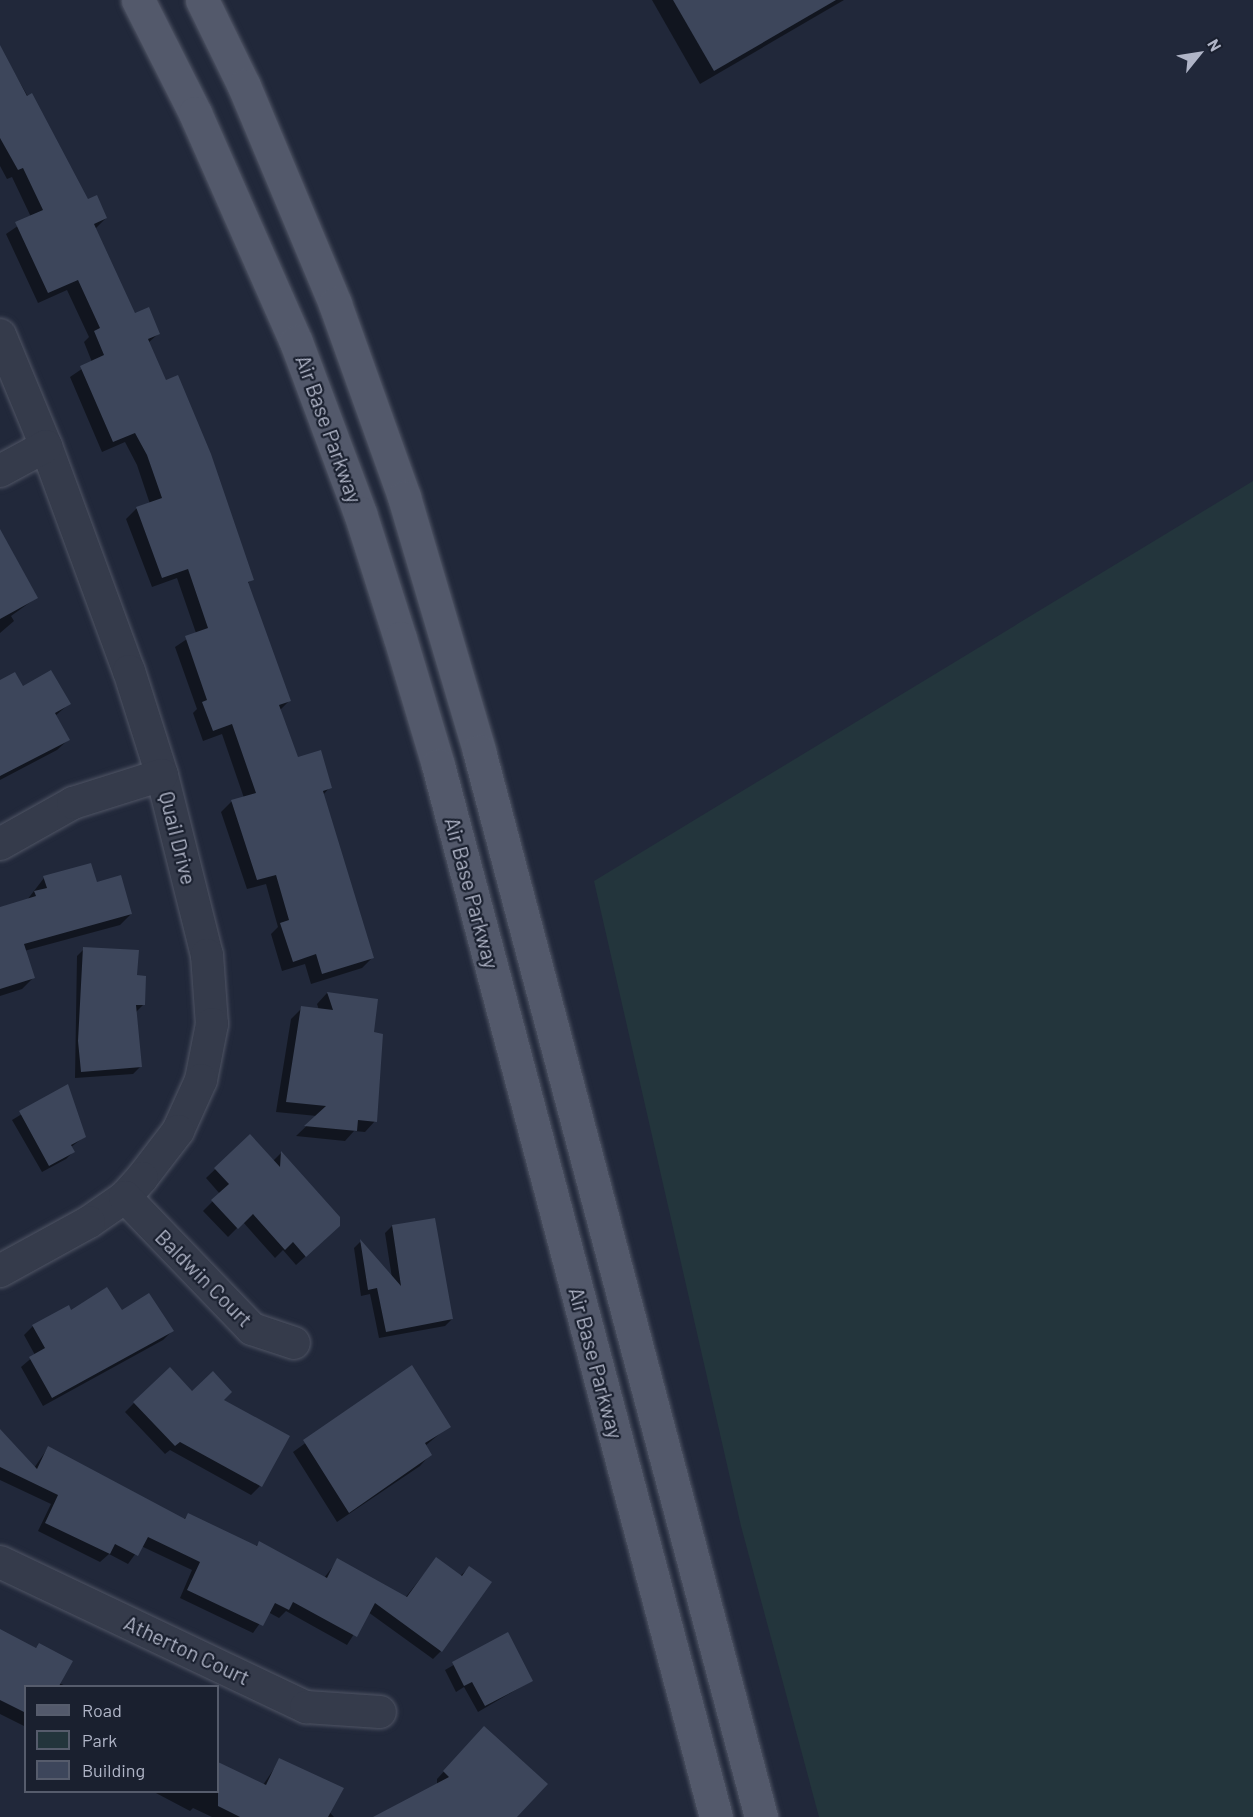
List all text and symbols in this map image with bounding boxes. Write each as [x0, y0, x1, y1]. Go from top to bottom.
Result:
north arrow [1169, 24, 1229, 84]
text: N [1204, 35, 1226, 54]
street label: Air Base Parkway [291, 352, 367, 506]
street label: Quail Drive [154, 789, 202, 887]
street label: Air Base Parkway [440, 815, 504, 971]
street label: Baldwin Court [150, 1224, 258, 1332]
street label: Air Base Parkway [564, 1285, 628, 1441]
street label: Atherton Court [120, 1610, 254, 1690]
legend [24, 1685, 219, 1793]
text: Road [82, 1699, 122, 1721]
text: Park [82, 1729, 117, 1751]
text: Building [82, 1759, 145, 1781]

